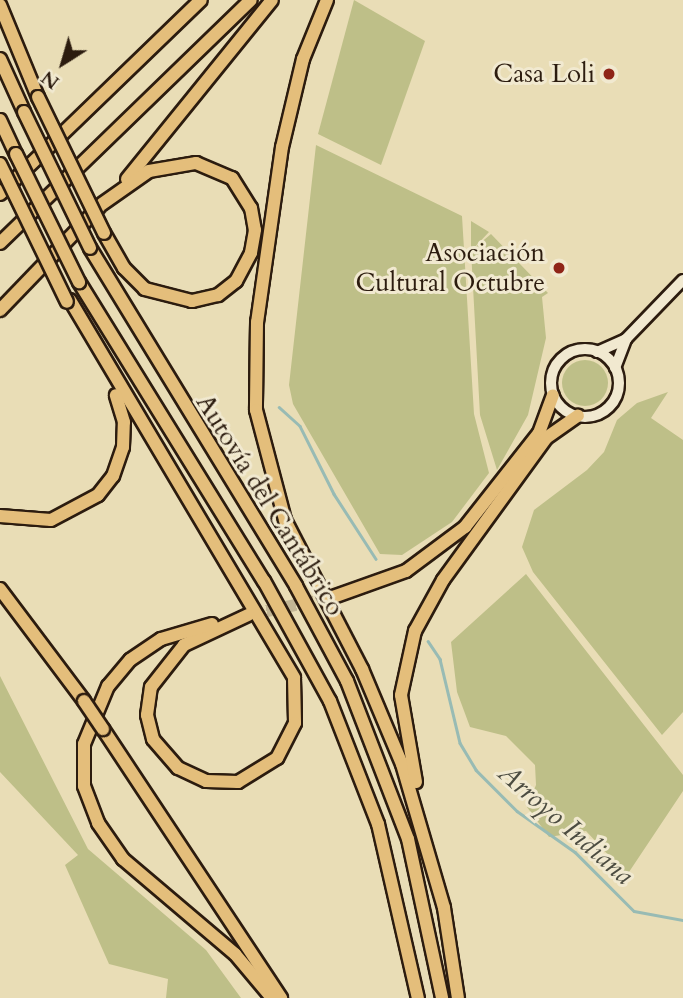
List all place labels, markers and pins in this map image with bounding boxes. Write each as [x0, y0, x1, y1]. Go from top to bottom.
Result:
place label: Casa Loli [493, 58, 595, 90]
marker: Casa Loli [601, 66, 617, 82]
place label: Asociación Cultural Octubre [355, 237, 545, 298]
marker: Asociación Cultural Octubre [551, 260, 567, 276]

